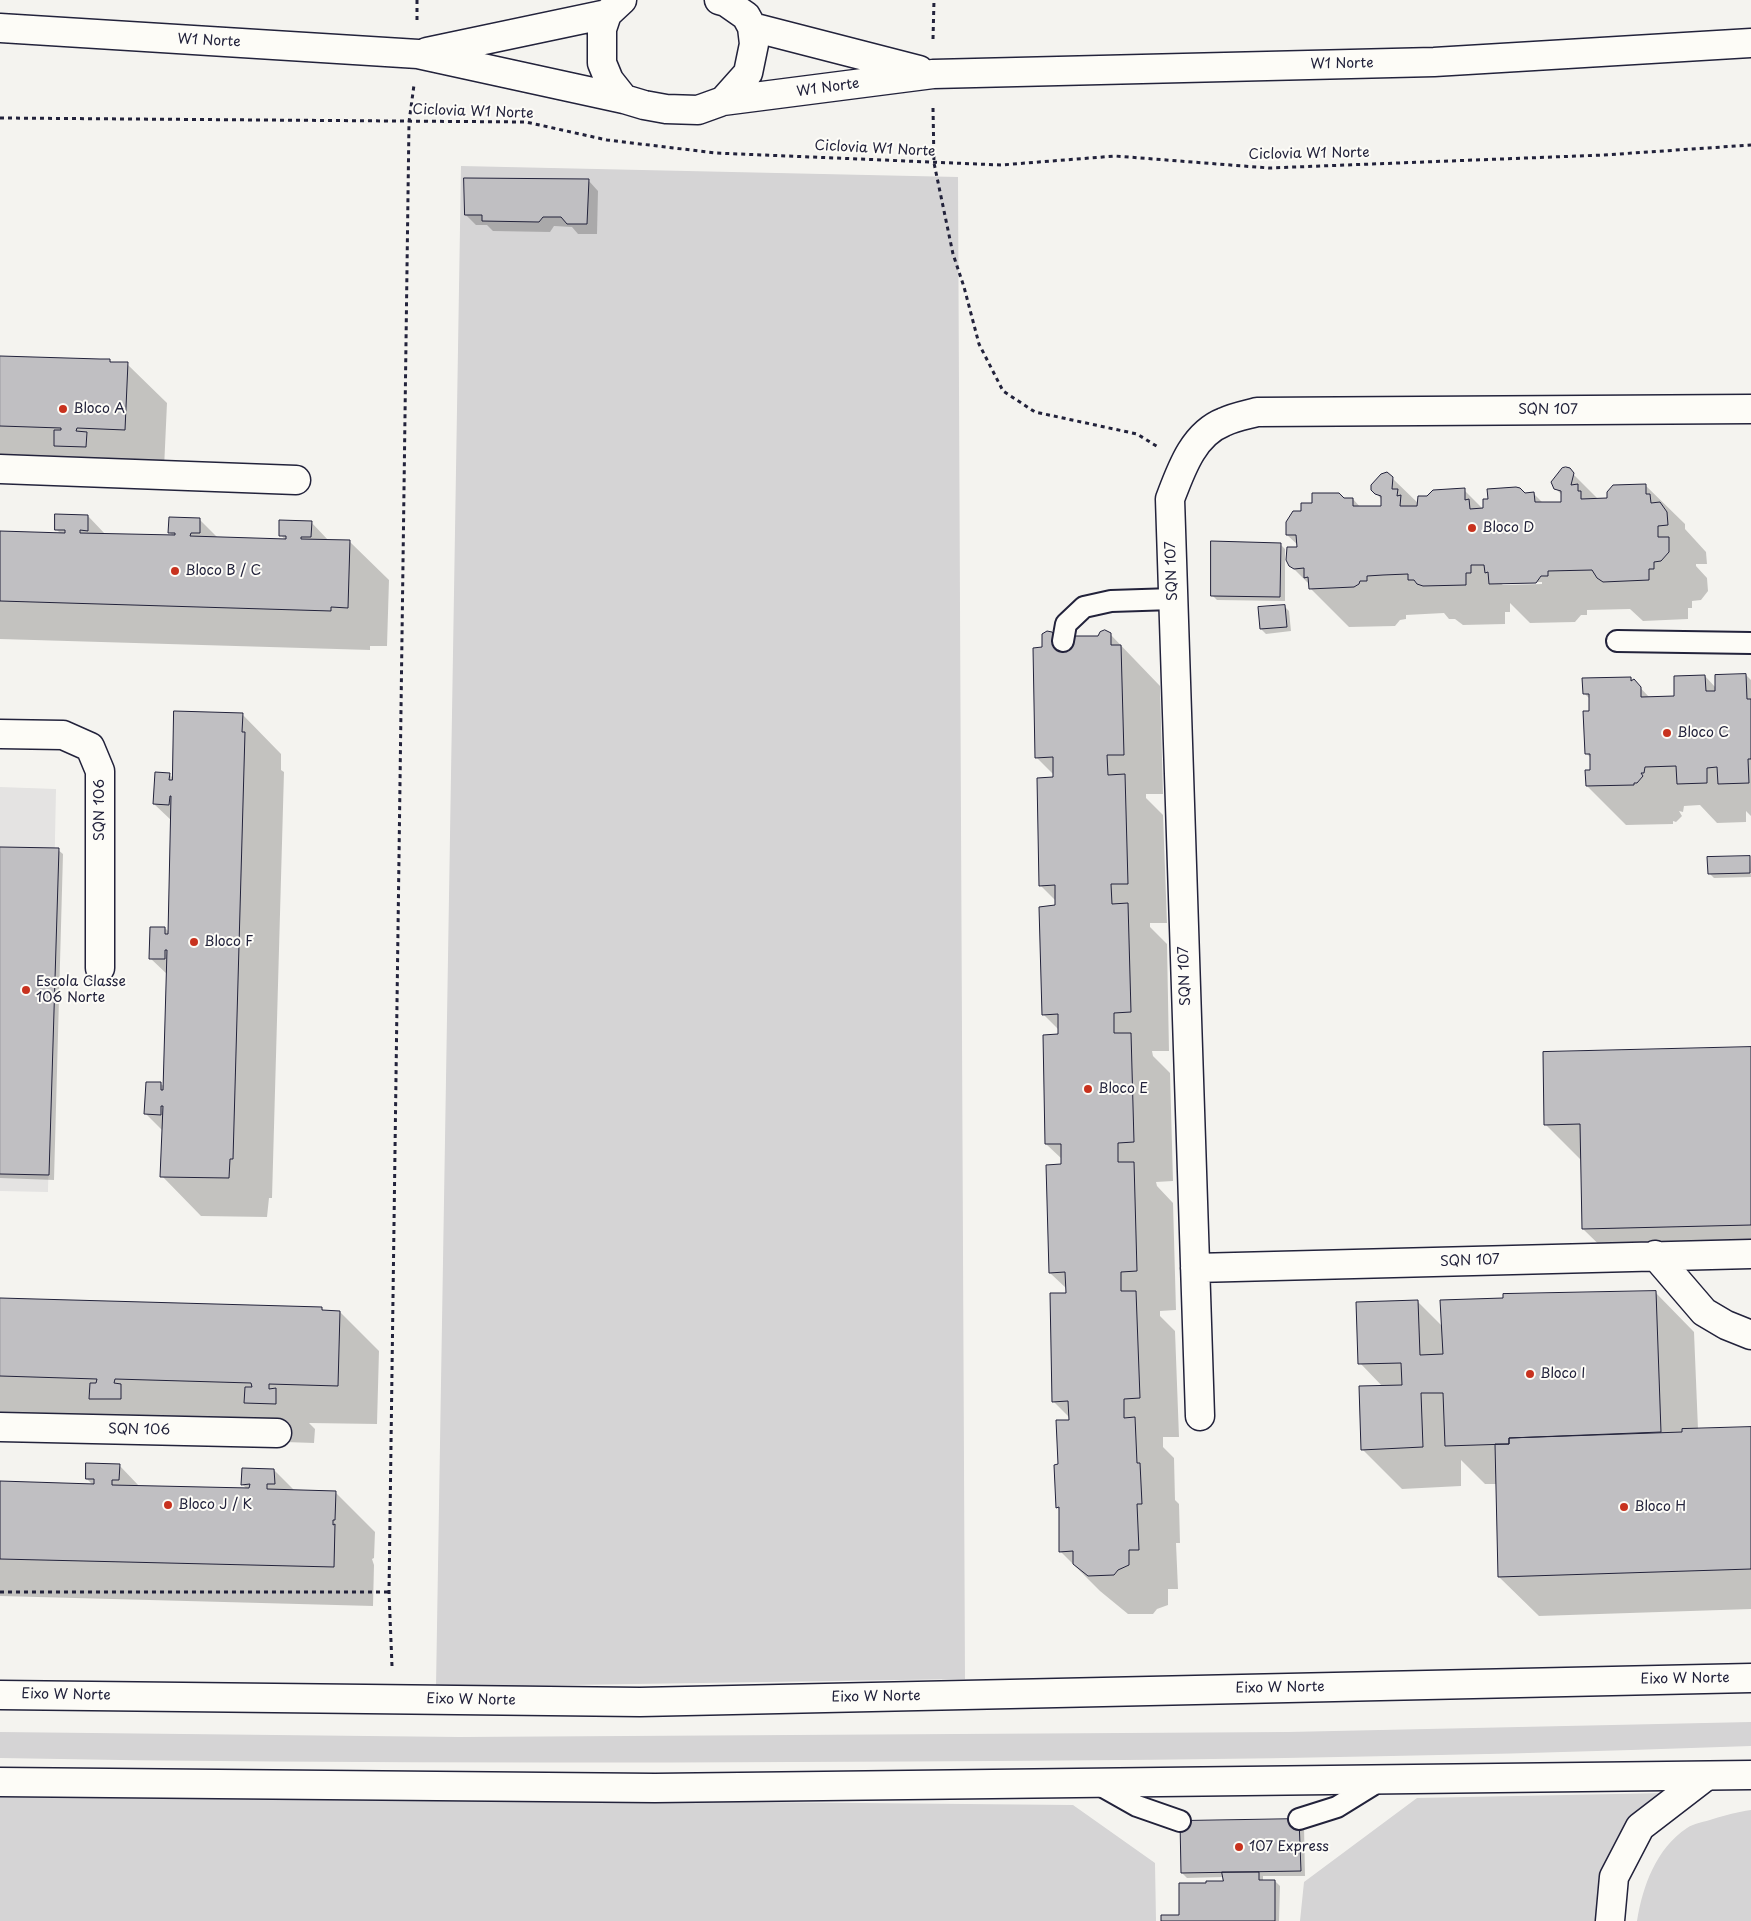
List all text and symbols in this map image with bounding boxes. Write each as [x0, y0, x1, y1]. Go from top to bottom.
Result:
street label: W1 Norte [177, 31, 241, 51]
street label: W1 Norte [1310, 55, 1374, 73]
street label: W1 Norte [796, 75, 860, 101]
street label: Ciclovia W1 Norte [412, 101, 534, 123]
street label: Ciclovia W1 Norte [814, 137, 936, 161]
street label: Ciclovia W1 Norte [1248, 145, 1370, 163]
place label: Bloco A [73, 401, 125, 417]
street label: SQN 107 [1518, 402, 1578, 418]
marker: Bloco A [57, 403, 69, 415]
place label: Bloco D [1482, 520, 1534, 536]
marker: Bloco D [1466, 522, 1478, 534]
street label: SQN 107 [1163, 541, 1181, 601]
place label: Bloco B / C [185, 563, 261, 579]
marker: Bloco B / C [169, 565, 181, 577]
place label: Bloco C [1677, 725, 1729, 741]
marker: Bloco C [1661, 727, 1673, 739]
street label: SQN 106 [92, 779, 108, 841]
place label: Bloco F [204, 934, 253, 950]
marker: Bloco F [188, 936, 200, 948]
street label: SQN 107 [1176, 946, 1194, 1006]
place label: Escola Classe 106 Norte [36, 974, 126, 1006]
marker: Escola Classe 106 Norte [20, 984, 32, 996]
place label: Bloco E [1098, 1081, 1148, 1097]
marker: Bloco E [1082, 1083, 1094, 1095]
street label: SQN 107 [1440, 1252, 1500, 1270]
place label: Bloco I [1540, 1366, 1586, 1382]
marker: Bloco I [1524, 1368, 1536, 1380]
street label: SQN 106 [108, 1421, 170, 1439]
place label: Bloco J / K [178, 1497, 252, 1513]
marker: Bloco J / K [162, 1499, 174, 1511]
place label: Bloco H [1634, 1499, 1686, 1515]
marker: Bloco H [1618, 1501, 1630, 1513]
street label: Eixo W Norte [1640, 1670, 1730, 1688]
street label: Eixo W Norte [1235, 1679, 1325, 1697]
street label: Eixo W Norte [21, 1686, 111, 1704]
street label: Eixo W Norte [831, 1688, 921, 1706]
street label: Eixo W Norte [426, 1691, 516, 1709]
place label: 107 Express [1249, 1839, 1329, 1855]
marker: 107 Express [1233, 1841, 1245, 1853]

